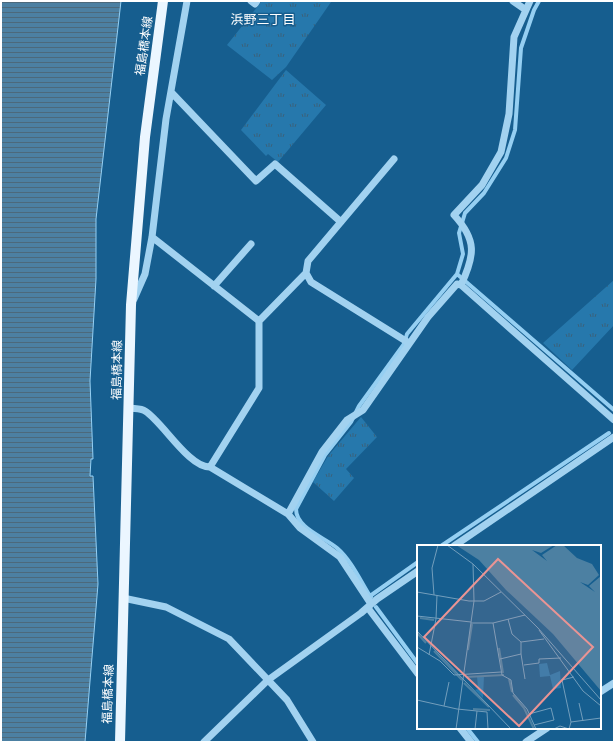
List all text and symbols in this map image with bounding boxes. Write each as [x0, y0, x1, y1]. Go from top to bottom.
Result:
district label: 浜野三丁目 [230, 12, 296, 27]
street label: 福島橋本線 [133, 15, 155, 77]
street label: 福島橋本線 [109, 340, 125, 400]
inset map [417, 545, 601, 729]
street label: 福島橋本線 [100, 664, 116, 724]

